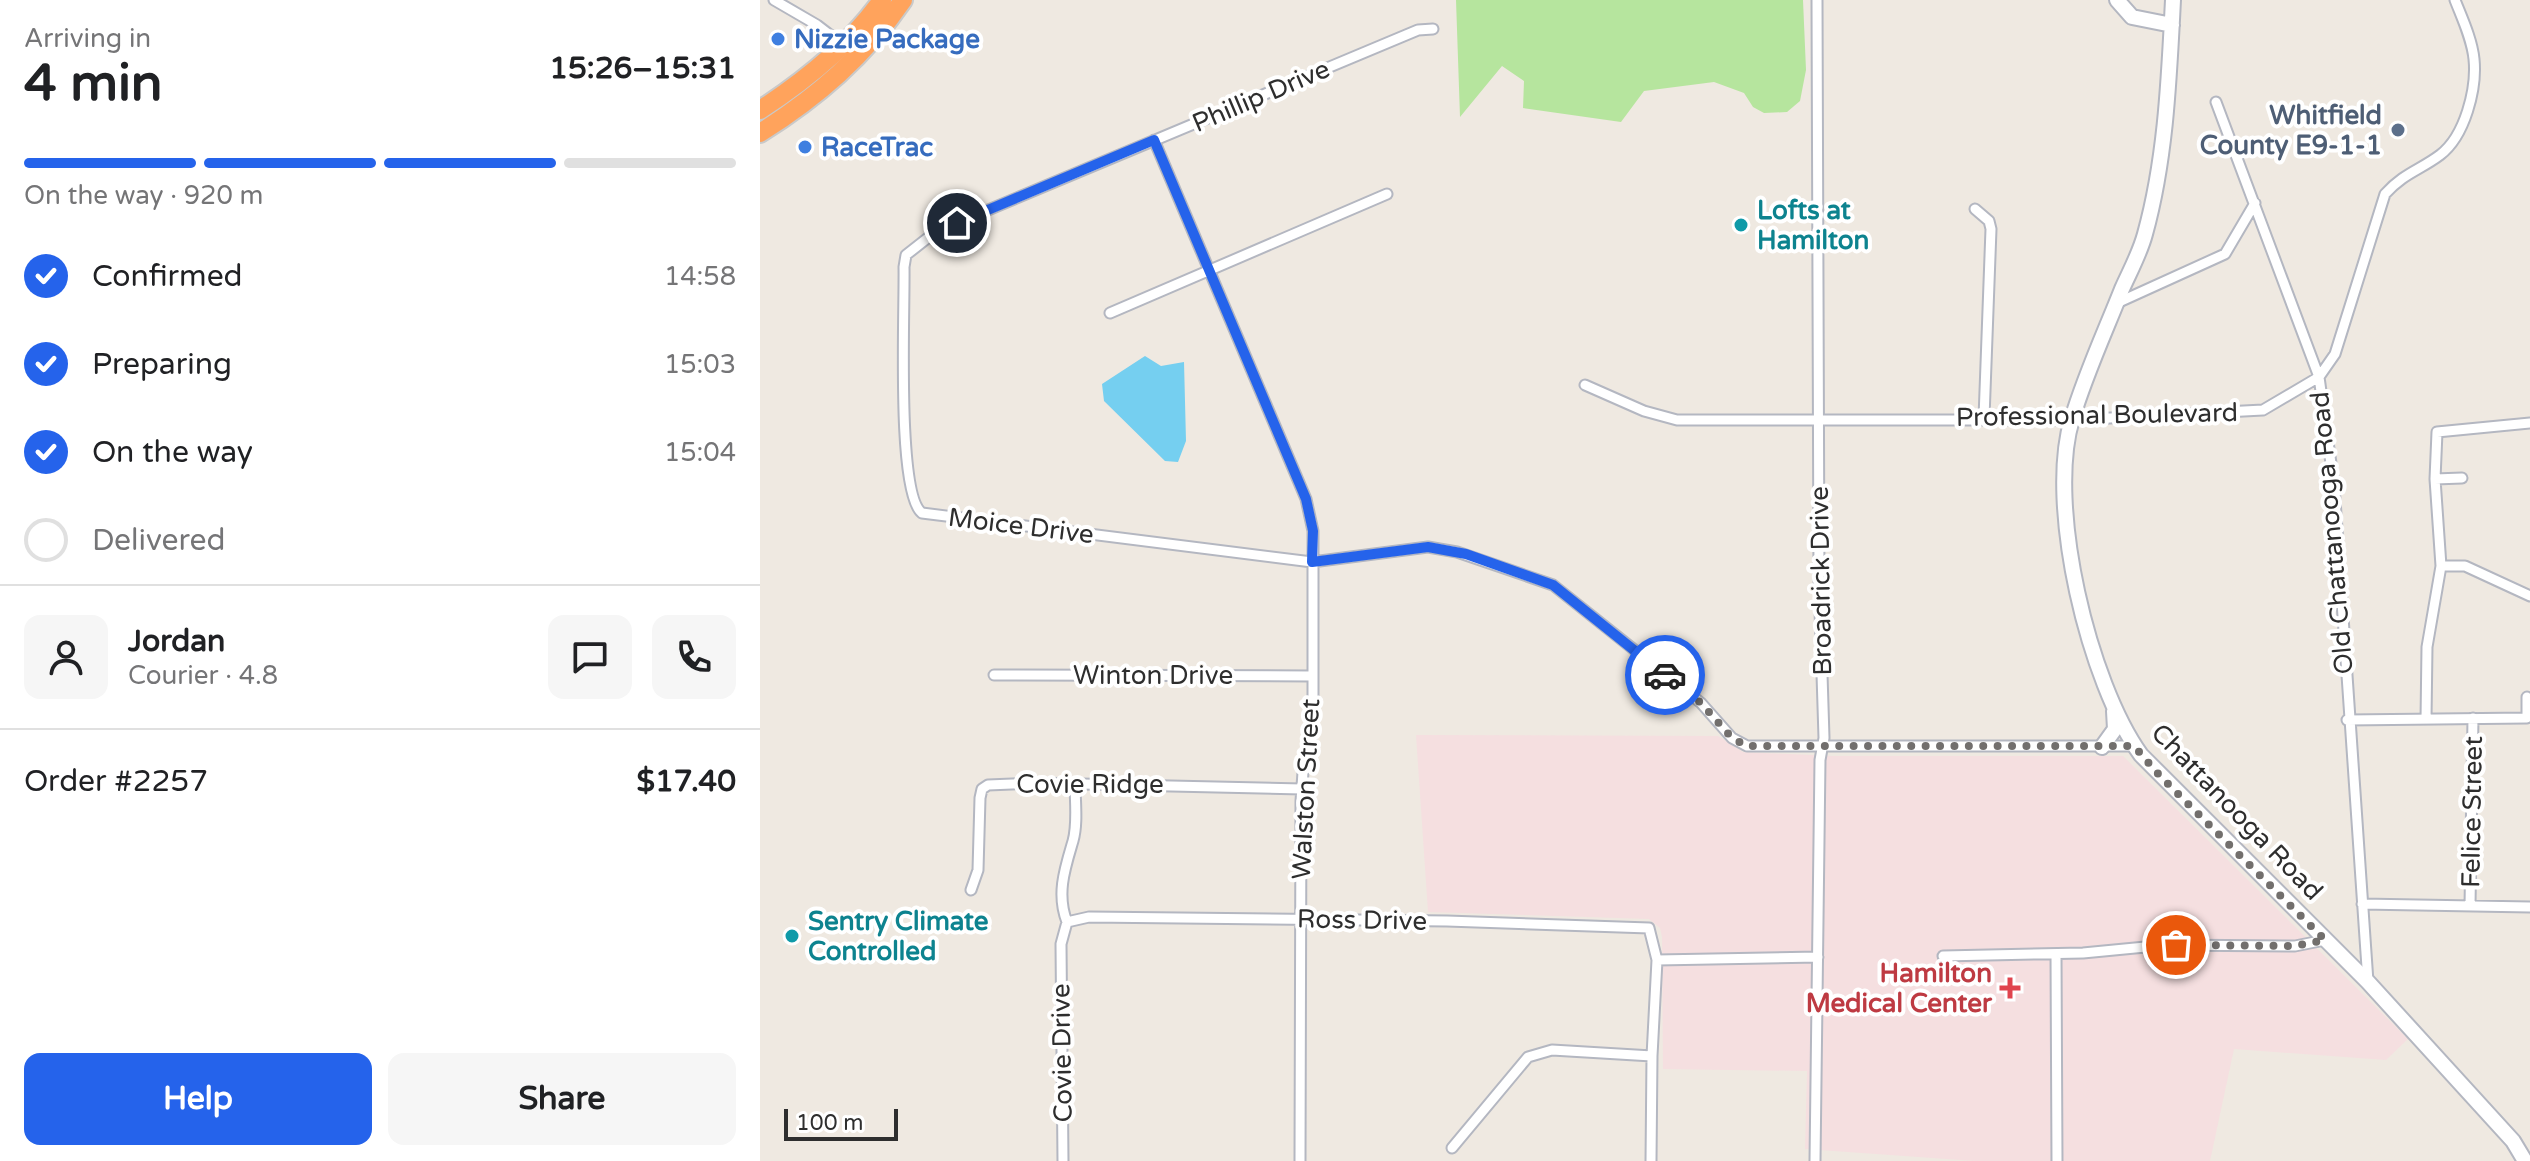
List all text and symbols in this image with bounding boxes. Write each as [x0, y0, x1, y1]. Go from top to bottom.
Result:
text: Arriving in [24, 23, 151, 54]
place label: Nizzie Package [794, 24, 980, 55]
marker: Nizzie Package [769, 30, 787, 48]
text: 15:26–15:31 [549, 50, 736, 87]
text: 4 min [24, 52, 163, 115]
street label: Phillip Drive [1188, 53, 1334, 139]
place label: Whitfield County E9-1-1 [2200, 100, 2382, 161]
marker: Whitfield County E9-1-1 [2389, 121, 2407, 139]
place label: RaceTrac [821, 132, 933, 163]
marker: RaceTrac [796, 138, 814, 156]
text: On the way · 920 m [24, 180, 263, 211]
pin [923, 189, 991, 257]
place label: Lofts at Hamilton [1757, 195, 1869, 256]
icon: home [935, 201, 979, 245]
marker: Lofts at Hamilton [1732, 216, 1750, 234]
icon: check [24, 254, 68, 298]
text: Confirmed [92, 258, 243, 295]
text: 14:58 [664, 261, 736, 292]
icon: check [24, 342, 68, 386]
text: Preparing [92, 346, 232, 383]
text: 15:03 [664, 349, 736, 380]
street label: Old Chattanooga Road [2304, 390, 2360, 676]
street label: Professional Boulevard [1956, 397, 2238, 433]
icon: check [24, 430, 68, 474]
text: On the way [92, 434, 253, 471]
text: 15:04 [664, 437, 736, 468]
street label: Broadrick Drive [1804, 486, 1838, 676]
street label: Moice Drive [947, 502, 1095, 550]
text: Delivered [92, 522, 226, 559]
button: person [24, 615, 108, 699]
button: chat [548, 615, 632, 699]
button: phone [652, 615, 736, 699]
text: Jordan [128, 623, 225, 660]
courier [1625, 635, 1705, 715]
icon: car [1643, 653, 1687, 697]
text: Courier · 4.8 [128, 660, 278, 691]
street label: Winton Drive [1073, 660, 1233, 691]
street label: Walston Street [1286, 698, 1326, 880]
street label: Chattanooga Road [2145, 717, 2329, 907]
street label: Felice Street [2455, 736, 2489, 888]
text: Order #2257 [24, 763, 208, 800]
text: $17.40 [636, 763, 736, 800]
street label: Covie Ridge [1016, 769, 1164, 800]
street label: Ross Drive [1297, 903, 1427, 937]
place label: Sentry Climate Controlled [808, 906, 989, 967]
pin [2142, 911, 2210, 979]
icon: bag [2154, 923, 2198, 967]
marker: Sentry Climate Controlled [783, 927, 801, 945]
place label: Hamilton Medical Center [1806, 958, 1993, 1019]
marker: Hamilton Medical Center [1999, 977, 2021, 999]
street label: Covie Drive [1045, 983, 1079, 1123]
button: Help [24, 1053, 372, 1145]
button: Share [388, 1053, 736, 1145]
scale bar [784, 1105, 898, 1141]
text: 100 m [796, 1110, 863, 1136]

